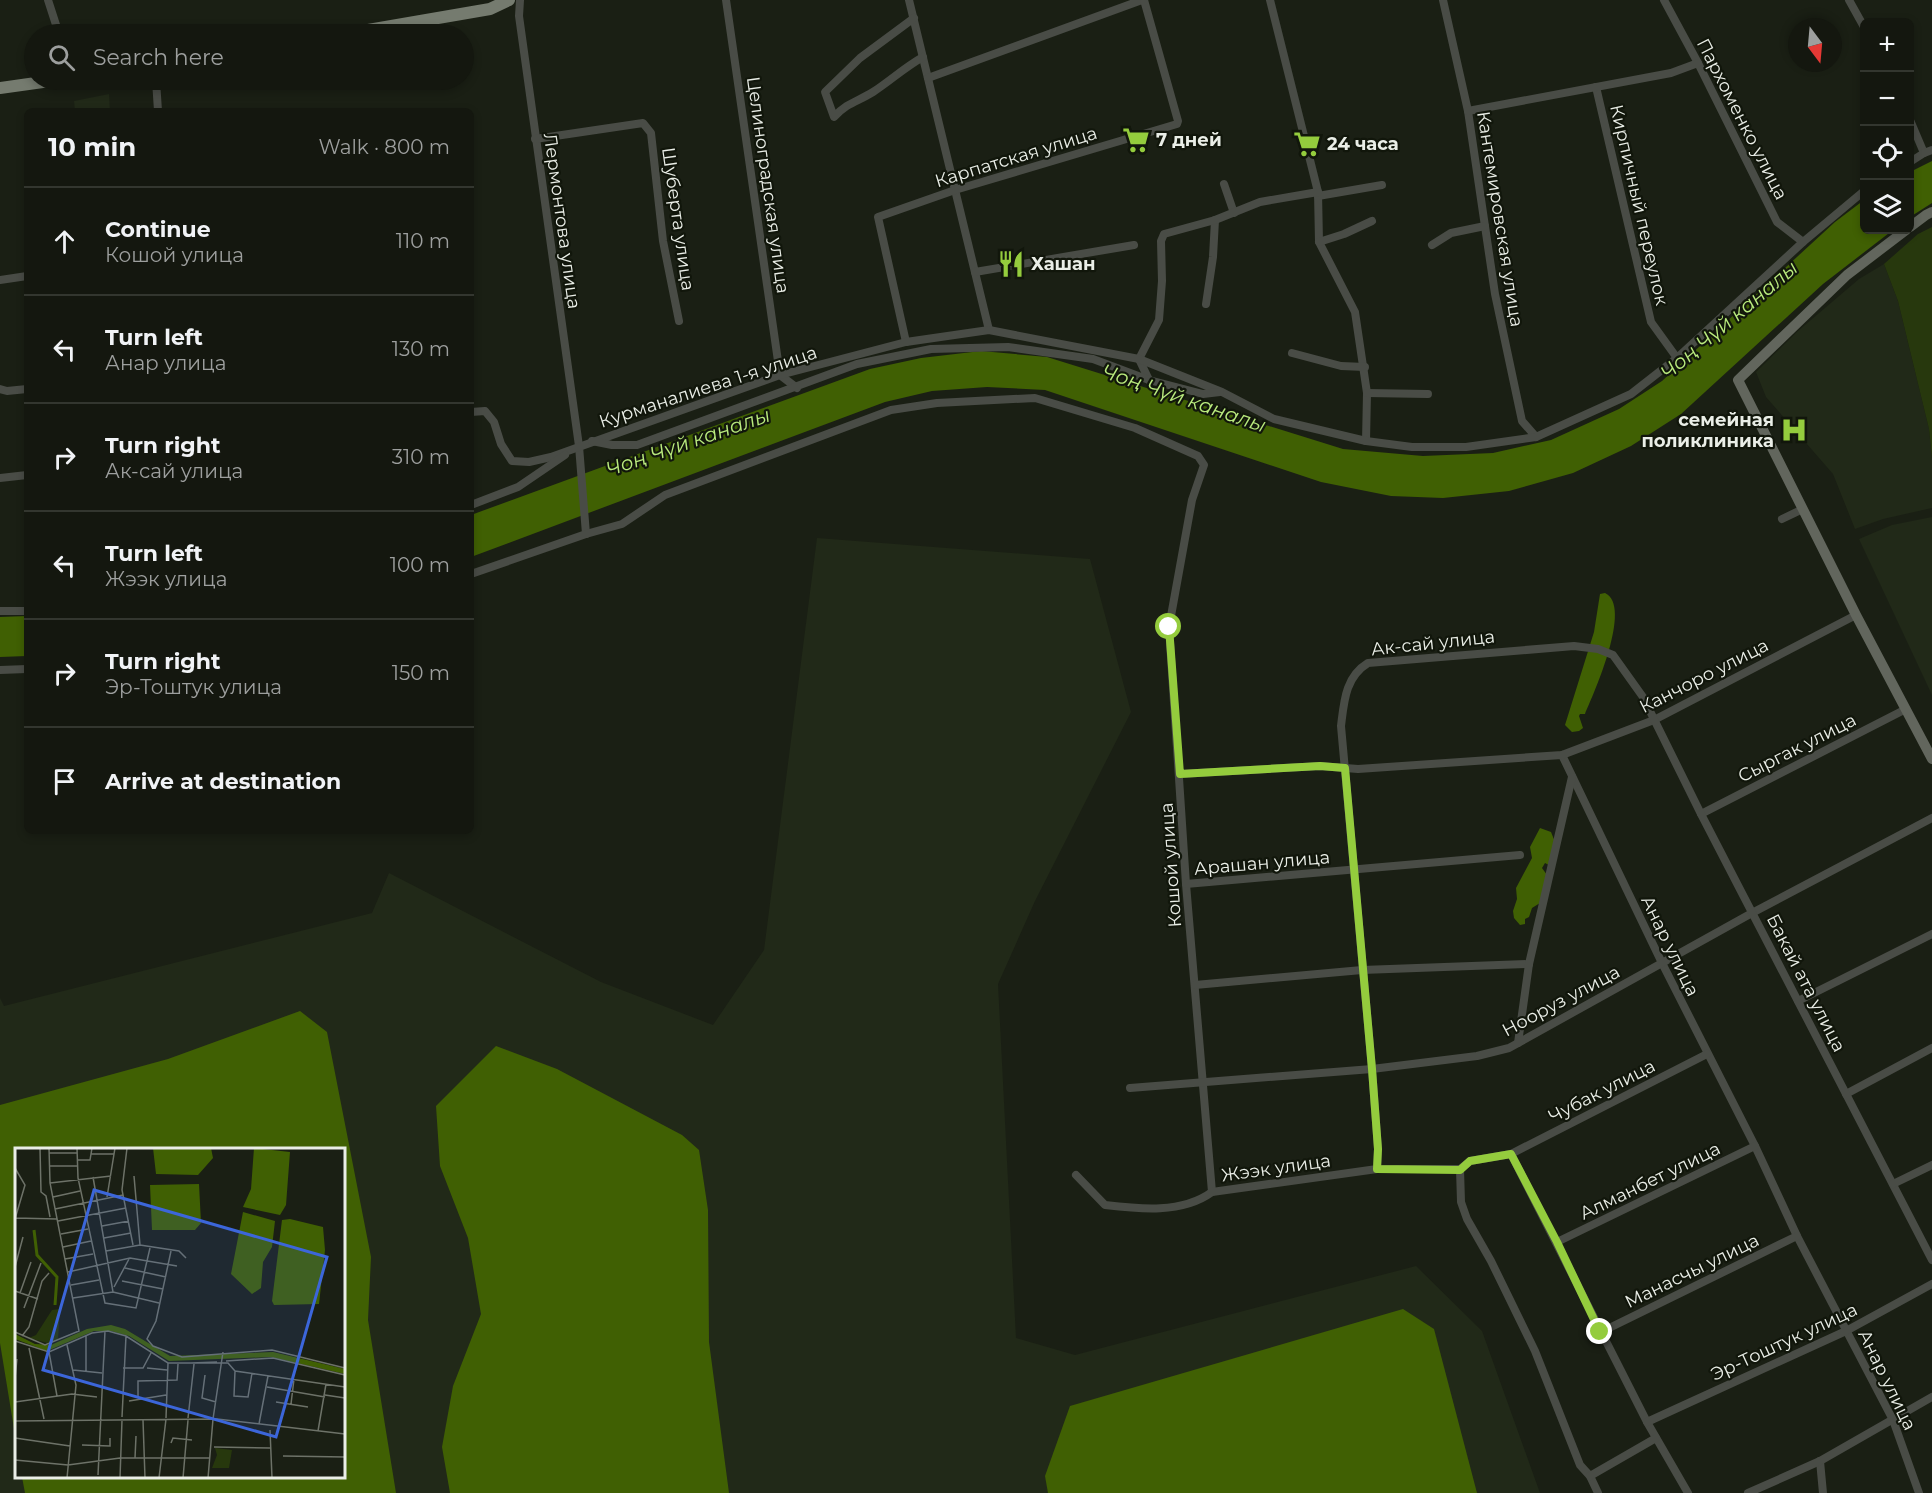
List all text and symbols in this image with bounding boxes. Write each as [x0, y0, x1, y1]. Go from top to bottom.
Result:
north arrow [1788, 18, 1842, 72]
map controls [1860, 18, 1914, 234]
button: + [1860, 18, 1914, 72]
search box [24, 24, 474, 90]
street label: Пархоменко улица [1692, 35, 1792, 203]
icon: search [45, 41, 78, 74]
text: Search here [93, 44, 224, 71]
button: − [1860, 72, 1914, 126]
street label: Целиноградская улица [742, 75, 794, 295]
street label: Кирпичный переулок [1605, 102, 1673, 308]
street label: Кантемировская улица [1472, 109, 1528, 329]
street label: Карпатская улица [932, 122, 1100, 192]
supermarket icon: 7 дней [1121, 125, 1151, 155]
button: locate [1860, 126, 1914, 180]
place label: 7 дней [1156, 129, 1222, 151]
supermarket icon: 24 часа [1292, 129, 1322, 159]
text: 10 min [48, 131, 136, 163]
street label: Лермонтова улица [539, 132, 585, 310]
place label: 24 часа [1327, 133, 1399, 155]
text: Walk · 800 m [319, 135, 450, 159]
street label: Шуберта улица [657, 146, 699, 292]
button: layers [1860, 180, 1914, 234]
text: Continue [105, 216, 211, 243]
icon: ahead [48, 225, 81, 258]
text: 110 m [396, 229, 450, 253]
text: Кошой улица [105, 243, 244, 267]
restaurant icon: Хашан [996, 249, 1026, 279]
place label: Хашан [1031, 253, 1095, 275]
water label: Чоң Чүй каналы [1655, 256, 1803, 384]
text: Turn left [105, 324, 203, 351]
icon: left [48, 333, 81, 366]
text: 130 m [392, 337, 450, 361]
street label: Курманалиева 1-я улица [596, 341, 820, 433]
text: Анар улица [105, 351, 226, 375]
water label: Чоң Чүй каналы [1099, 359, 1269, 437]
water label: Чоң Чүй каналы [603, 403, 773, 481]
place label: семейная поликлиника [1641, 409, 1774, 452]
hospital icon: семейная поликлиника [1779, 415, 1809, 445]
text: Turn right [105, 432, 220, 459]
icon: right [48, 441, 81, 474]
text: 310 m [392, 445, 450, 469]
text: Ак-сай улица [105, 459, 243, 483]
text: Turn left [105, 540, 203, 567]
icon: left [48, 549, 81, 582]
text: 100 m [390, 553, 450, 577]
text: Жээк улица [105, 567, 227, 591]
route start [1155, 613, 1181, 639]
street label: Ак-сай улица [1370, 626, 1496, 660]
street label: Канчоро улица [1636, 634, 1772, 718]
text: Turn right [105, 648, 220, 675]
icon: right [48, 657, 81, 690]
text: 150 m [392, 661, 450, 685]
text: Эр-Тоштук улица [105, 675, 282, 699]
street label: Сыргак улица [1734, 709, 1860, 787]
icon: arrive [48, 765, 81, 798]
text: Arrive at destination [105, 768, 341, 795]
street label: Кошой улица [1156, 802, 1186, 928]
street label: Арашан улица [1193, 846, 1331, 880]
street label: Анар улица [1636, 892, 1704, 1000]
street label: Бакай ата улица [1762, 910, 1850, 1056]
street label: Нооруз улица [1498, 961, 1624, 1041]
street label: Чубак улица [1545, 1055, 1659, 1127]
street label: Алманбет улица [1576, 1137, 1724, 1225]
inset map [15, 1148, 345, 1478]
street label: Жээк улица [1220, 1149, 1332, 1187]
street label: Манасчы улица [1621, 1229, 1763, 1313]
street label: Эр-Тоштук улица [1707, 1298, 1861, 1386]
route end [1586, 1318, 1612, 1344]
street label: Анар улица [1853, 1326, 1921, 1434]

